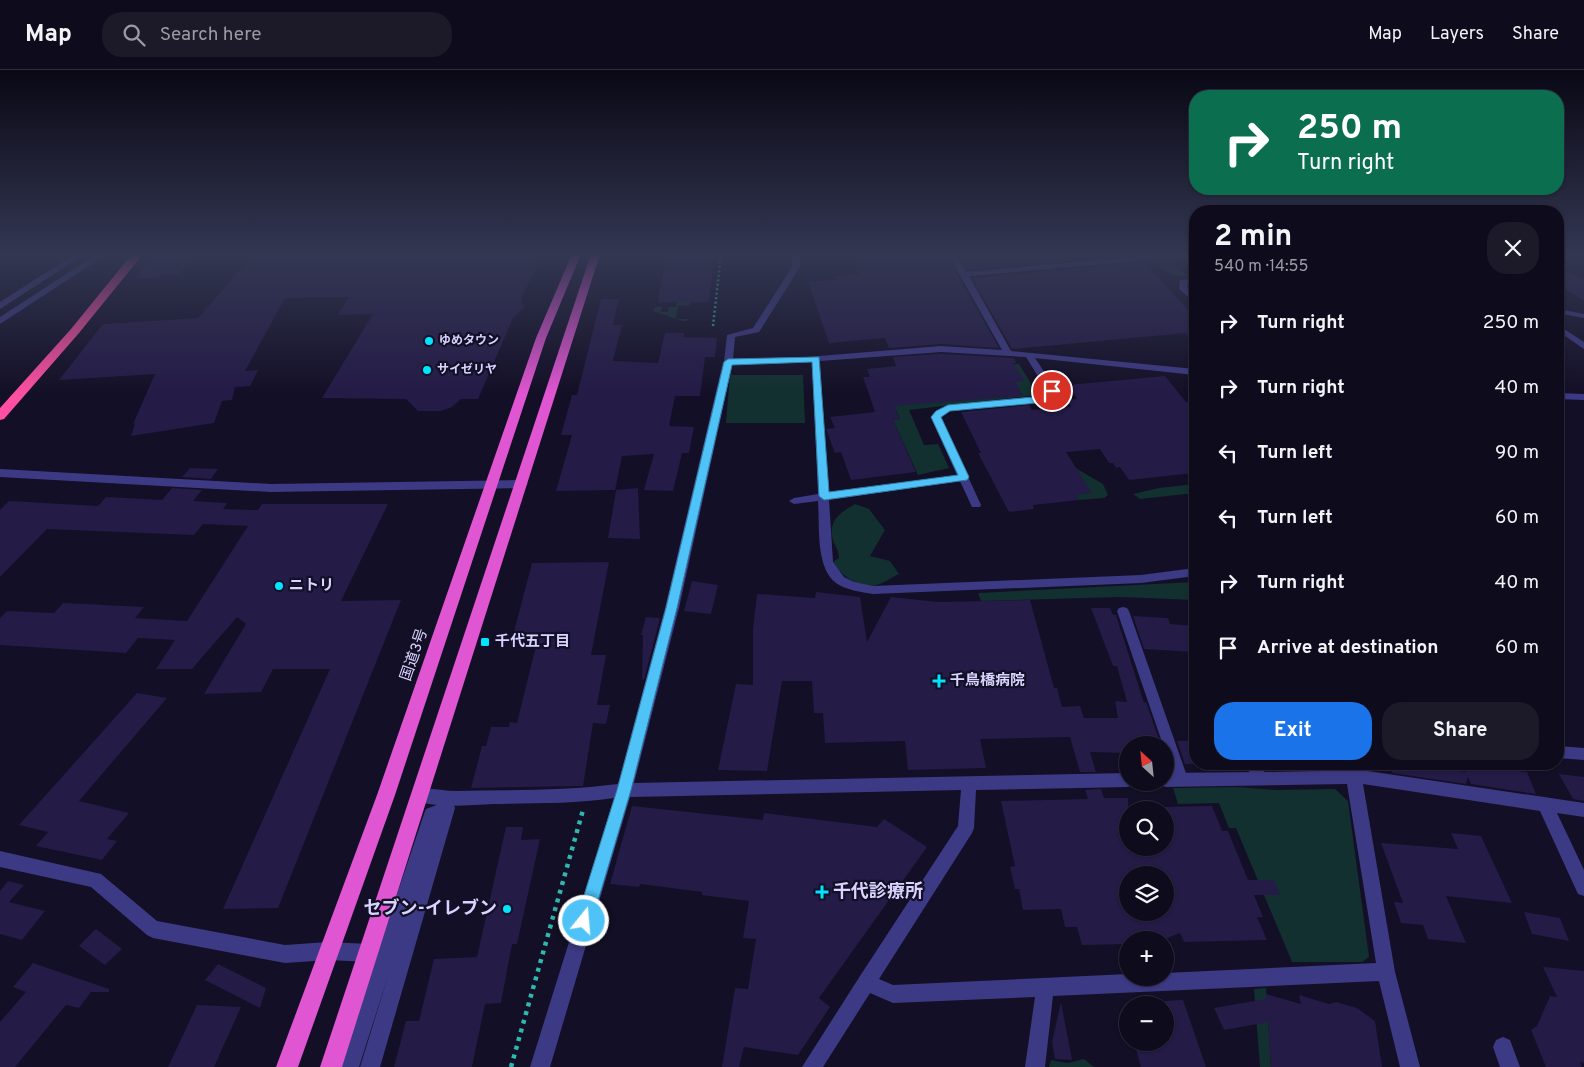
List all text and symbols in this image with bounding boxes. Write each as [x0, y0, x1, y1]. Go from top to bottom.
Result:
search box [102, 12, 452, 57]
text: Map [25, 20, 72, 50]
icon: search [120, 21, 148, 49]
text: Search here [160, 23, 261, 47]
text: Map [1368, 23, 1402, 46]
text: Layers [1430, 23, 1484, 46]
text: Share [1512, 23, 1559, 46]
text: 250 m [1297, 107, 1402, 151]
icon: right [1214, 110, 1279, 175]
text: Turn right [1297, 150, 1394, 177]
text: 2 min [1214, 219, 1292, 256]
button: close [1487, 222, 1539, 274]
text: 540 m · 14:55 [1214, 257, 1308, 277]
icon: right [1214, 309, 1242, 337]
text: Turn right [1257, 311, 1345, 335]
text: 250 m [1483, 311, 1539, 335]
place label: ゆめタウン [439, 333, 499, 349]
marker: ゆめタウン [423, 335, 435, 347]
place label: サイゼリヤ [437, 362, 497, 378]
marker: サイゼリヤ [421, 364, 433, 376]
pin [1031, 370, 1073, 412]
icon: right [1214, 374, 1242, 402]
text: Turn right [1257, 376, 1345, 400]
text: 40 m [1494, 376, 1539, 400]
icon: arrive [1038, 377, 1066, 405]
icon: left [1214, 439, 1242, 467]
text: Turn left [1257, 441, 1333, 465]
text: 90 m [1495, 441, 1539, 465]
icon: left [1214, 504, 1242, 532]
text: Turn left [1257, 506, 1333, 530]
text: 60 m [1495, 506, 1539, 530]
icon: right [1214, 569, 1242, 597]
text: Turn right [1257, 571, 1345, 595]
text: 40 m [1494, 571, 1539, 595]
place label: ニトリ [289, 577, 334, 596]
marker: ニトリ [273, 580, 285, 592]
street label: 国道3号 [397, 626, 433, 684]
place label: 千代五丁目 [495, 632, 570, 652]
icon: arrive [1214, 634, 1242, 662]
marker: 千代五丁目 [479, 636, 491, 648]
text: Arrive at destination [1257, 636, 1438, 660]
text: 60 m [1495, 636, 1539, 660]
place label: 千鳥橋病院 [950, 671, 1025, 691]
marker: 千鳥橋病院 [932, 674, 946, 688]
button: Exit [1214, 702, 1372, 760]
button: Share [1382, 702, 1539, 760]
north arrow [1119, 736, 1174, 791]
map controls [1119, 736, 1174, 1051]
button: search [1119, 801, 1174, 856]
button: layers [1119, 866, 1174, 921]
place label: 千代診療所 [833, 881, 923, 904]
marker: 千代診療所 [815, 885, 829, 899]
position arrow [557, 894, 609, 946]
place label: セブン-イレブン [364, 898, 497, 921]
marker: セブン-イレブン [501, 903, 513, 915]
button: + [1119, 931, 1174, 986]
button: − [1119, 996, 1174, 1051]

